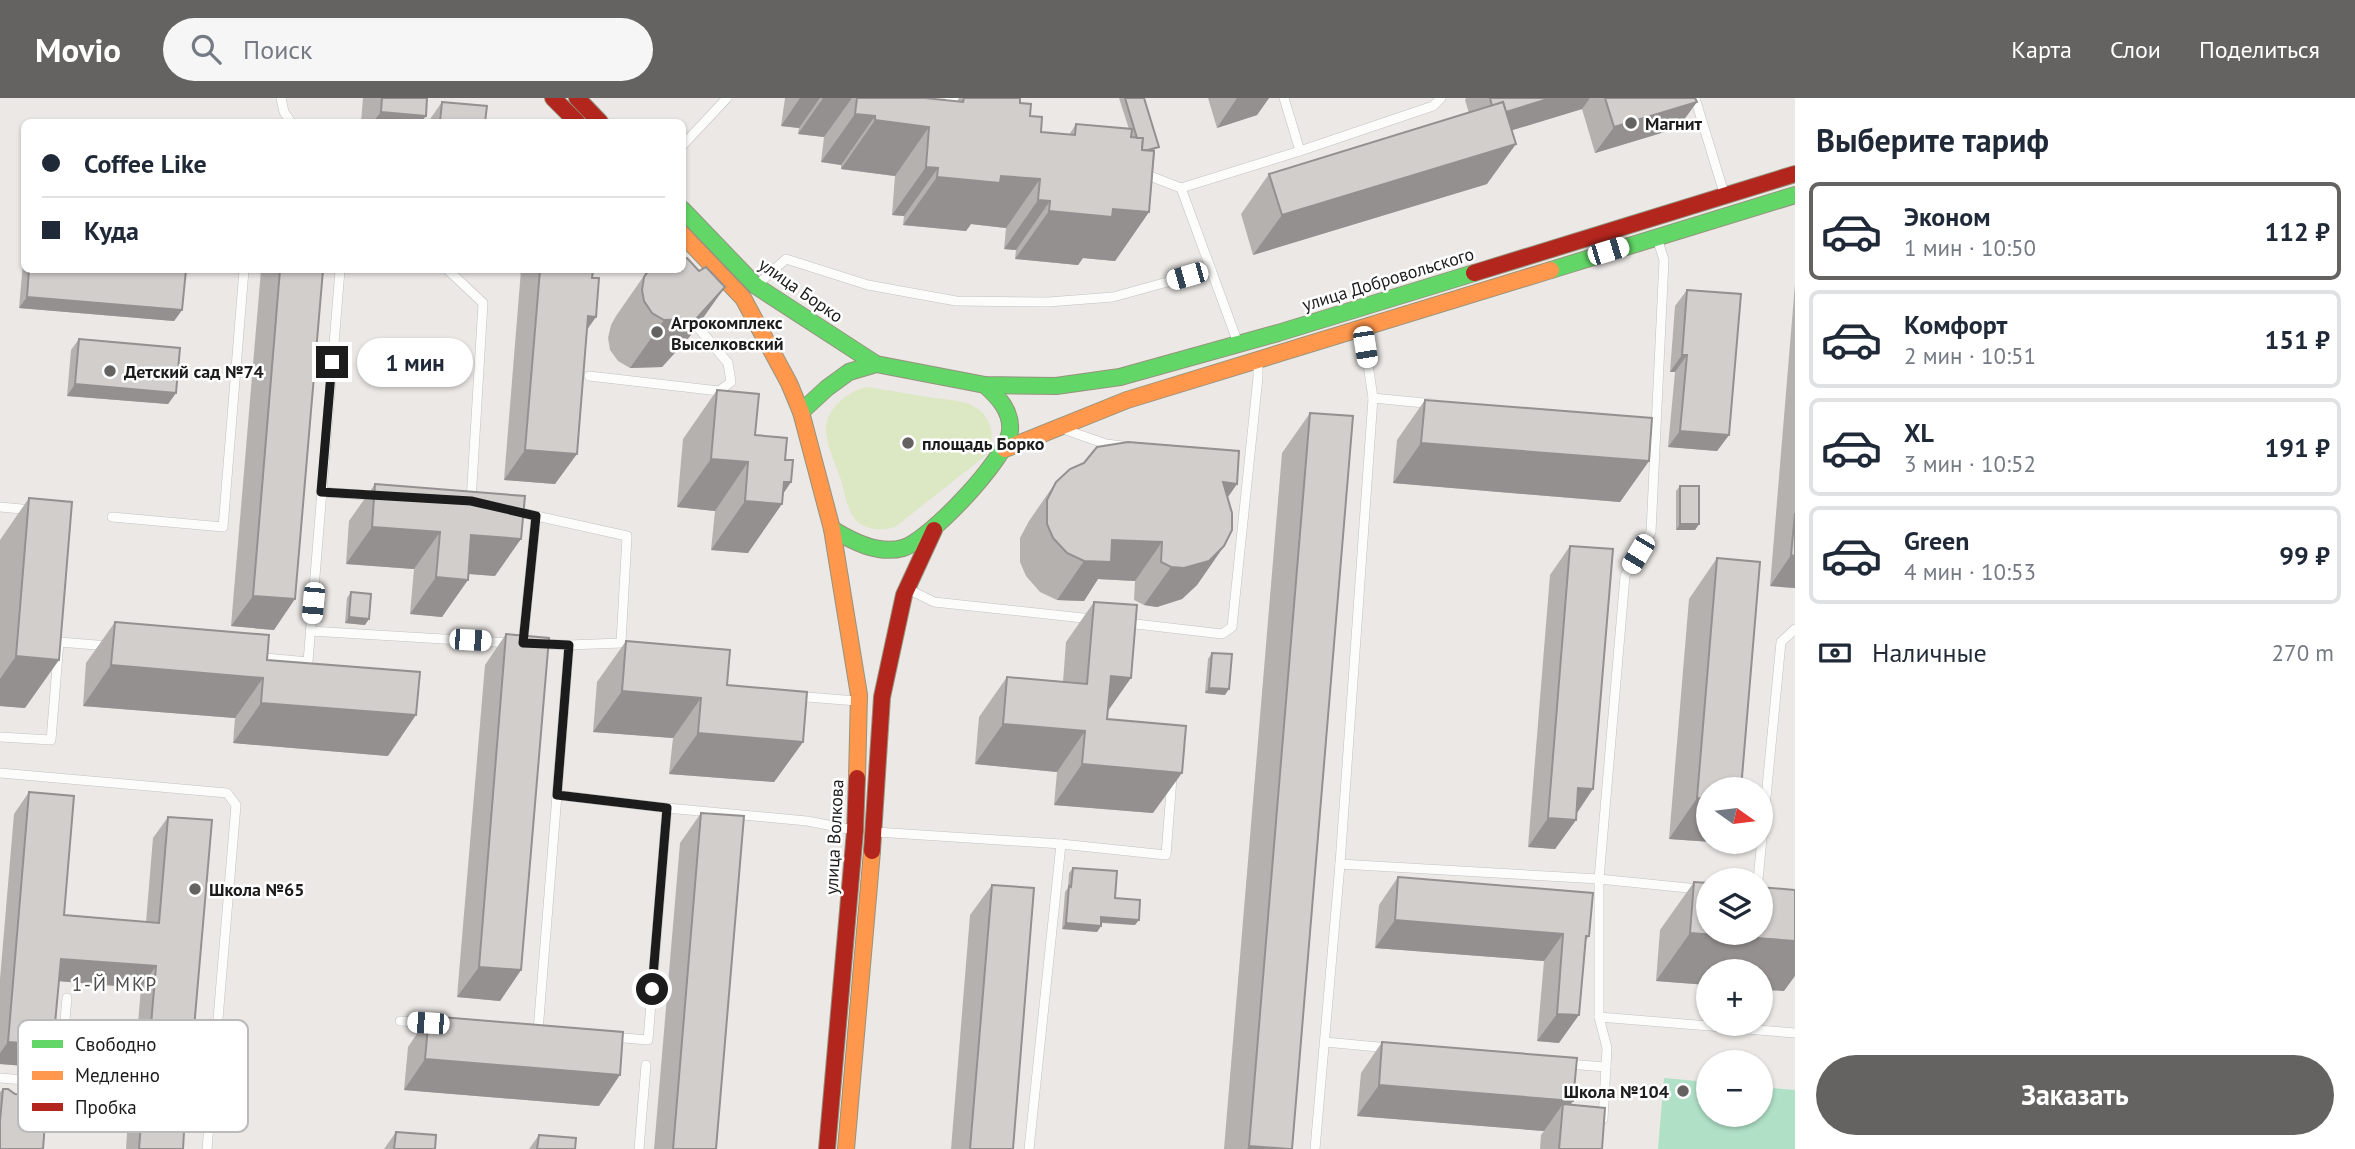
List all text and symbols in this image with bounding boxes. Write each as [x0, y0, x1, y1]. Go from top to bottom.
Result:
search box [163, 18, 653, 81]
text: Movio [35, 28, 121, 71]
icon: search [187, 30, 225, 68]
text: Поиск [243, 33, 313, 66]
text: Карта [2011, 34, 2072, 65]
text: Слои [2110, 34, 2161, 65]
text: Поделиться [2199, 34, 2320, 65]
place label: Магнит [1645, 112, 1703, 135]
marker: Магнит [1623, 115, 1639, 131]
text: Выберите тариф [1816, 119, 2049, 161]
text: Coffee Like [84, 147, 207, 180]
icon: car [1820, 200, 1883, 263]
text: Эконом [1904, 200, 1991, 233]
text: Куда [84, 214, 139, 247]
text: 112 ₽ [2264, 215, 2330, 248]
text: 1 мин · 10:50 [1904, 233, 2036, 262]
car [1585, 235, 1632, 267]
street label: улица Добровольского [1299, 242, 1477, 316]
street label: улица Борко [754, 252, 848, 328]
car [1164, 260, 1211, 292]
icon: car [1820, 308, 1883, 371]
text: Комфорт [1904, 308, 2007, 341]
place label: Агрокомплекс Выселковский [671, 311, 784, 355]
text: 151 ₽ [2264, 323, 2330, 356]
marker: Агрокомплекс Выселковский [649, 324, 665, 340]
car [1352, 325, 1379, 369]
callout: 1 мин [356, 338, 472, 386]
text: 2 мин · 10:51 [1904, 341, 2036, 370]
route end [316, 346, 348, 378]
text: 1 мин [385, 348, 445, 377]
place label: Детский сад №74 [124, 360, 264, 383]
marker: Детский сад №74 [102, 363, 118, 379]
icon: car [1820, 416, 1883, 479]
text: XL [1904, 416, 1934, 449]
text: 191 ₽ [2264, 431, 2330, 464]
place label: площадь Борко [922, 432, 1045, 455]
marker: площадь Борко [900, 435, 916, 451]
text: 3 мин · 10:52 [1904, 449, 2036, 478]
icon: car [1820, 524, 1883, 587]
text: Green [1904, 524, 1969, 557]
car [1619, 531, 1658, 577]
text: 99 ₽ [2279, 539, 2330, 572]
text: 4 мин · 10:53 [1904, 557, 2036, 586]
car [301, 581, 326, 625]
car [449, 628, 492, 652]
icon: cash [1816, 634, 1854, 672]
text: Наличные [1872, 636, 1987, 669]
text: 270 m [2272, 638, 2334, 667]
north arrow [1696, 777, 1773, 854]
map controls [1696, 777, 1773, 1127]
street label: улица Волкова [819, 779, 849, 895]
button: layers [1696, 868, 1773, 945]
place label: Школа №65 [209, 878, 304, 901]
marker: Школа №65 [187, 881, 203, 897]
button: + [1696, 959, 1773, 1036]
district label: 1-Й МКР [72, 972, 158, 996]
route start [636, 973, 668, 1005]
car [407, 1011, 450, 1035]
legend [18, 1020, 248, 1132]
text: Свободно [75, 1032, 157, 1056]
button: − [1696, 1050, 1773, 1127]
button: Заказать [1816, 1055, 2334, 1135]
text: Медленно [75, 1063, 160, 1087]
place label: Школа №104 [1563, 1080, 1669, 1103]
marker: Школа №104 [1675, 1083, 1691, 1099]
text: Пробка [75, 1095, 137, 1119]

